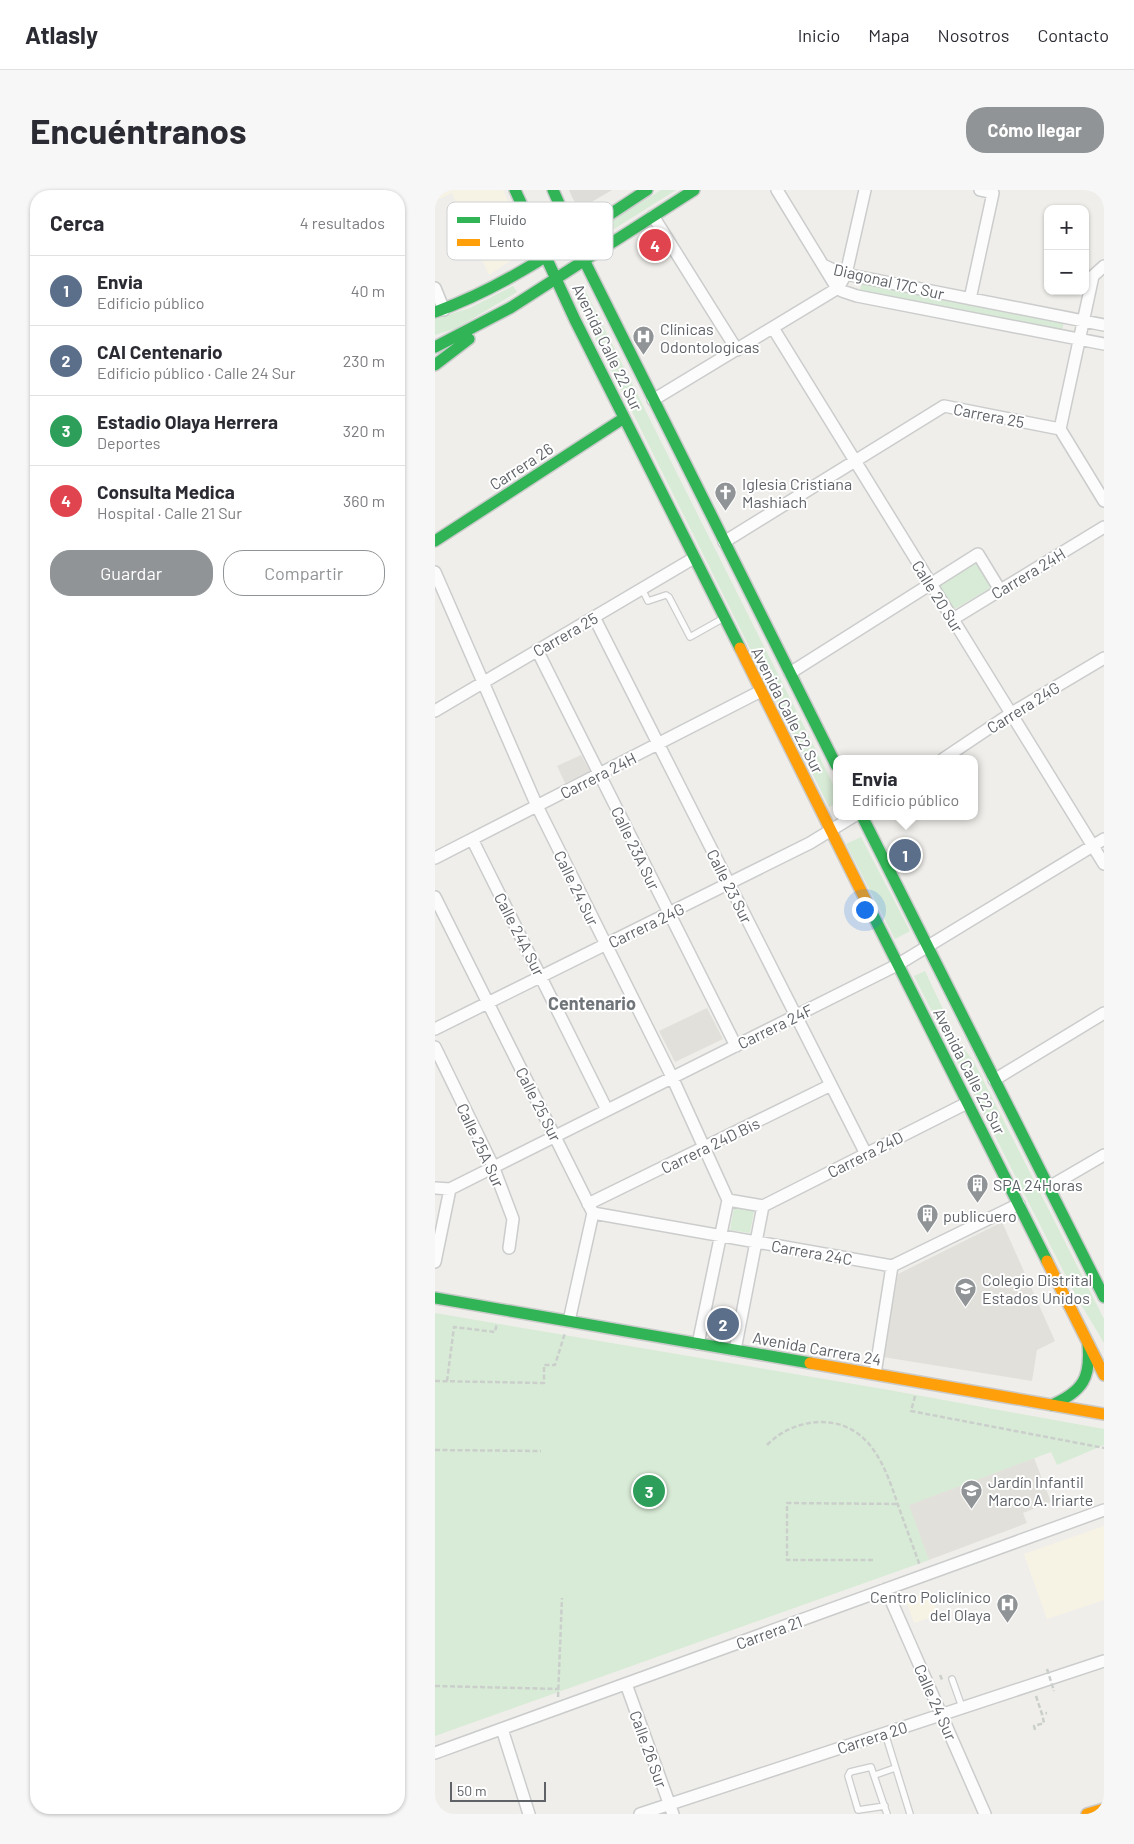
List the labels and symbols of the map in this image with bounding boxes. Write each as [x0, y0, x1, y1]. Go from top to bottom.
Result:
legend [447, 202, 613, 260]
text: Fluido [489, 211, 527, 228]
pin: 4 [639, 226, 671, 264]
text: Lento [489, 233, 524, 250]
street label: Diagonal 17C Sur [832, 259, 946, 303]
street label: Avenida Calle 22 Sur [569, 280, 647, 414]
place label: Clínicas Odontologicas [660, 319, 760, 356]
hospital icon: Clínicas Odontologicas [632, 325, 656, 356]
street label: Carrera 25 [952, 399, 1026, 431]
street label: Carrera 26 [486, 438, 556, 494]
place label: Iglesia Cristiana Mashiach [742, 474, 852, 511]
church icon: Iglesia Cristiana Mashiach [714, 480, 738, 511]
street label: Carrera 24H [988, 544, 1068, 602]
street label: Calle 20 Sur [908, 556, 968, 636]
street label: Carrera 25 [529, 608, 601, 660]
street label: Avenida Calle 22 Sur [748, 644, 828, 776]
street label: Carrera 24G [983, 677, 1063, 737]
street label: Carrera 24H [557, 748, 639, 802]
street label: Calle 23A Sur [608, 803, 664, 893]
pin: 1 [889, 836, 921, 874]
street label: Calle 23 Sur [703, 846, 757, 926]
street label: Calle 24 Sur [551, 847, 603, 929]
street label: Calle 24A Sur [491, 889, 549, 979]
your location [852, 897, 878, 923]
street label: Carrera 24G [605, 898, 687, 952]
district label: Centenario [548, 992, 636, 1014]
street label: Carrera 24F [734, 1000, 816, 1052]
street label: Avenida Calle 22 Sur [930, 1005, 1010, 1137]
street label: Calle 25 Sur [512, 1064, 566, 1144]
street label: Calle 25A Sur [453, 1100, 509, 1190]
street label: Carrera 24D Bis [658, 1113, 762, 1177]
street label: Carrera 24D [824, 1127, 906, 1181]
building icon: SPA 24Horas [965, 1172, 989, 1203]
place label: SPA 24Horas [993, 1175, 1083, 1194]
building icon: publicuero [915, 1203, 939, 1234]
place label: publicuero [943, 1206, 1017, 1225]
street label: Carrera 24C [770, 1236, 854, 1268]
place label: Colegio Distrital Estados Unidos [982, 1270, 1092, 1307]
school or university icon: Colegio Distrital Estados Unidos [954, 1276, 978, 1307]
pin: 2 [707, 1305, 739, 1343]
street label: Avenida Carrera 24 [751, 1327, 883, 1369]
pin: 3 [633, 1472, 665, 1510]
place label: Jardín Infantil Marco A. Iriarte [988, 1472, 1093, 1509]
school or university icon: Jardín Infantil Marco A. Iriarte [960, 1478, 984, 1509]
place label: Centro Policlínico del Olaya [870, 1587, 991, 1624]
hospital icon: Centro Policlínico del Olaya [995, 1593, 1019, 1624]
street label: Carrera 21 [733, 1611, 805, 1653]
street label: Calle 24 Sur [911, 1661, 961, 1743]
street label: Calle 26 Sur [626, 1708, 672, 1790]
street label: Carrera 20 [835, 1717, 909, 1757]
scale bar [450, 1779, 546, 1802]

